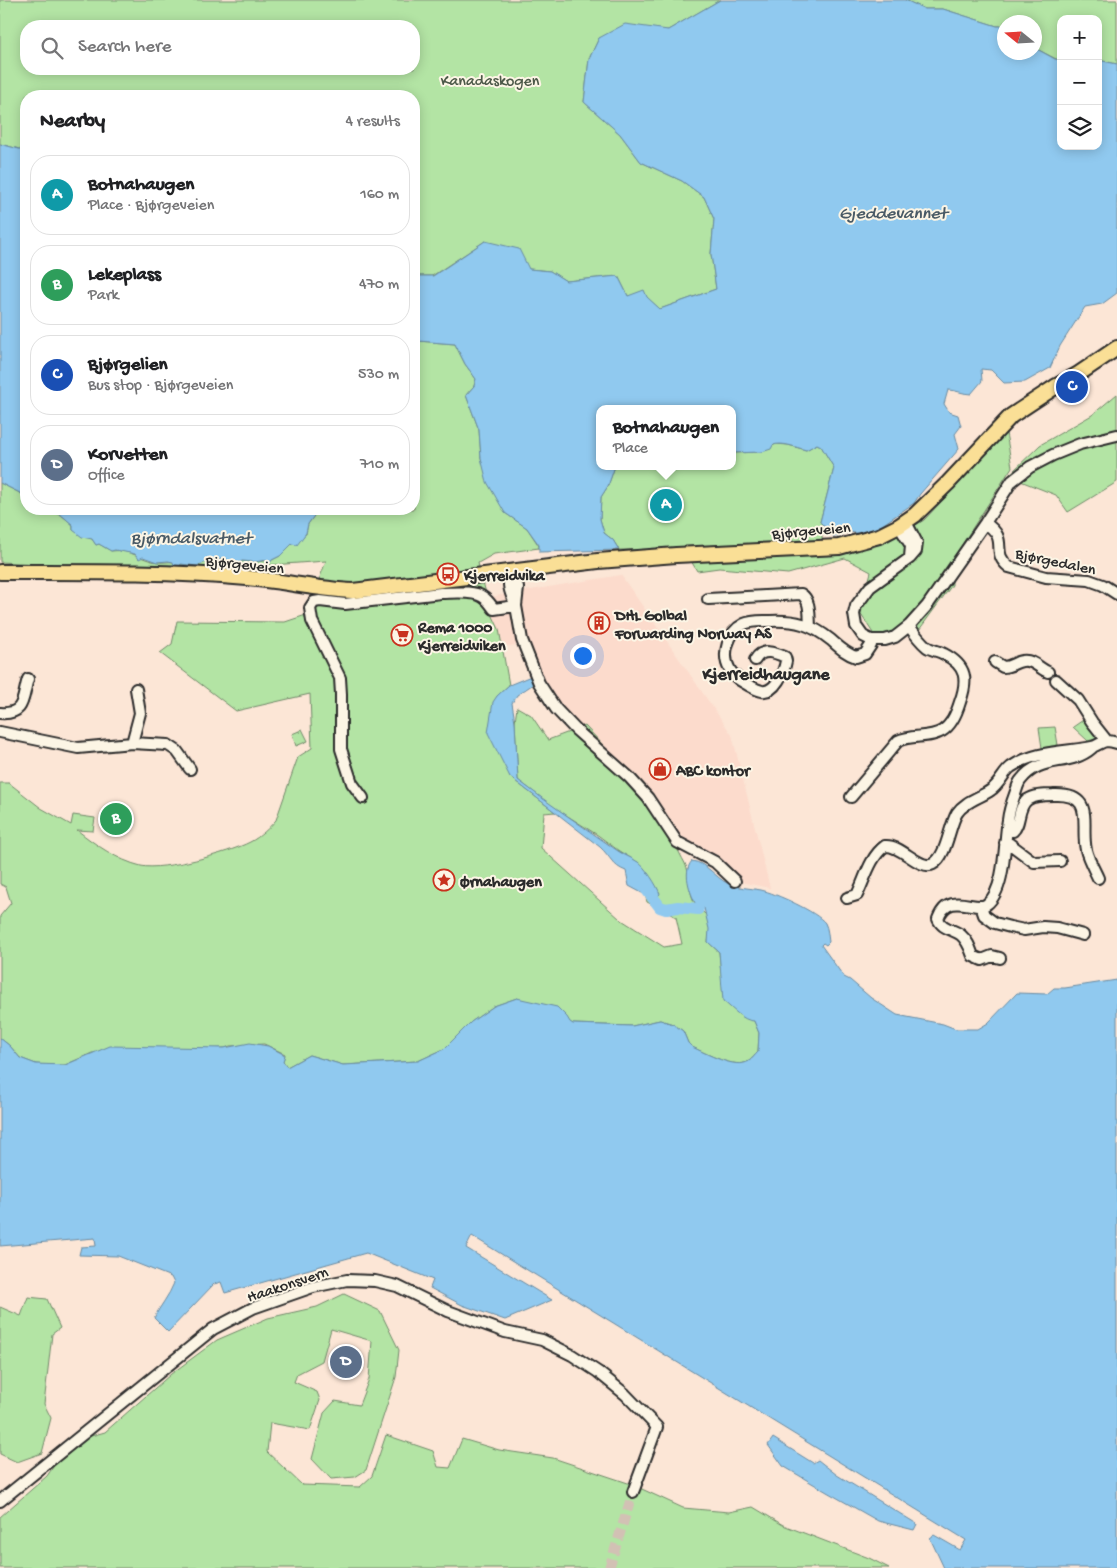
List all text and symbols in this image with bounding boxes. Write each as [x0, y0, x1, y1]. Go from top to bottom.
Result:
north arrow [997, 15, 1042, 60]
map controls [1057, 15, 1102, 150]
button: + [1057, 15, 1102, 60]
search box [20, 20, 420, 75]
icon: search [38, 34, 66, 62]
text: Search here [78, 36, 172, 59]
button: − [1057, 60, 1102, 105]
park label: Kanadaskogen [441, 73, 540, 92]
button: layers [1057, 105, 1102, 150]
text: Nearby [40, 110, 105, 135]
text: 4 results [345, 113, 400, 132]
text: Botnahaugen [88, 174, 194, 197]
text: A [52, 186, 62, 205]
text: 160 m [360, 186, 399, 205]
text: Place · Bjørgeveien [88, 197, 214, 216]
water label: Gjeddevannet [839, 204, 951, 225]
text: Lekeplass [88, 264, 161, 287]
text: B [53, 276, 61, 295]
text: 470 m [359, 276, 399, 295]
text: Park [88, 287, 119, 306]
text: Bjørgelien [88, 354, 168, 377]
text: C [53, 366, 61, 385]
text: 530 m [358, 366, 399, 385]
pin: C [1056, 368, 1088, 406]
text: Bus stop · Bjørgeveien [88, 377, 233, 396]
popup [596, 405, 736, 470]
text: Botnahaugen [613, 417, 719, 440]
text: Place [613, 440, 648, 459]
text: Korvetten [88, 444, 168, 467]
text: D [52, 456, 62, 475]
text: 710 m [360, 456, 399, 475]
text: Office [88, 467, 125, 486]
pin: A [650, 486, 682, 524]
street label: Bjørgeveien [770, 520, 852, 545]
water label: Bjørndalsvatnet [131, 529, 255, 550]
street label: Bjørgedalen [1012, 545, 1098, 581]
street label: Bjørgeveien [203, 553, 285, 580]
bus stop icon: Kjerreidvika [436, 562, 460, 586]
place label: Kjerreidvika [463, 568, 546, 587]
place label: DHL Golbal Forwarding Norway AS [613, 608, 772, 645]
building icon: DHL Golbal Forwarding Norway AS [587, 611, 611, 635]
place label: Rema 1000 Kjerreidviken [417, 620, 506, 657]
supermarket icon: Rema 1000 Kjerreidviken [390, 623, 414, 647]
your location [570, 643, 596, 669]
district label: Kjerreidhaugane [701, 665, 830, 686]
shop icon: ABC kontor [648, 757, 672, 781]
place label: ABC kontor [675, 763, 752, 782]
pin: B [100, 800, 132, 838]
place icon: Ørnahaugen [432, 868, 456, 892]
place label: Ørnahaugen [460, 874, 542, 893]
street label: Haakonsvern [245, 1264, 332, 1308]
pin: D [330, 1343, 362, 1381]

